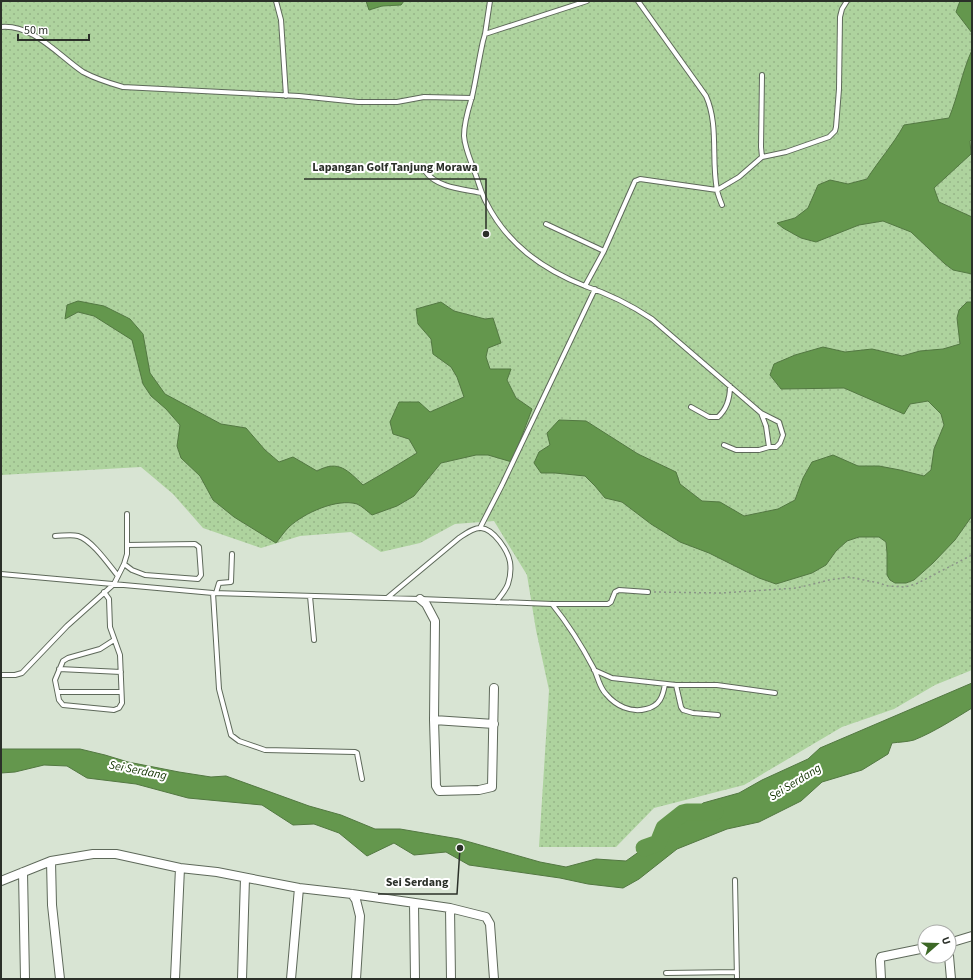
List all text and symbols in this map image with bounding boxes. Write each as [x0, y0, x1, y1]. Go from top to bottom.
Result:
scale bar [18, 16, 89, 42]
text: 50 m [24, 22, 48, 39]
callout: Lapangan Golf Tanjung Morawa [304, 155, 486, 179]
text: Lapangan Golf Tanjung Morawa [312, 159, 478, 176]
water label: Sei Serdang [108, 757, 168, 784]
water label: Sei Serdang [766, 760, 825, 805]
callout: Sei Serdang [378, 870, 457, 894]
text: Sei Serdang [386, 874, 449, 891]
north arrow [917, 924, 957, 964]
text: U [938, 935, 954, 947]

